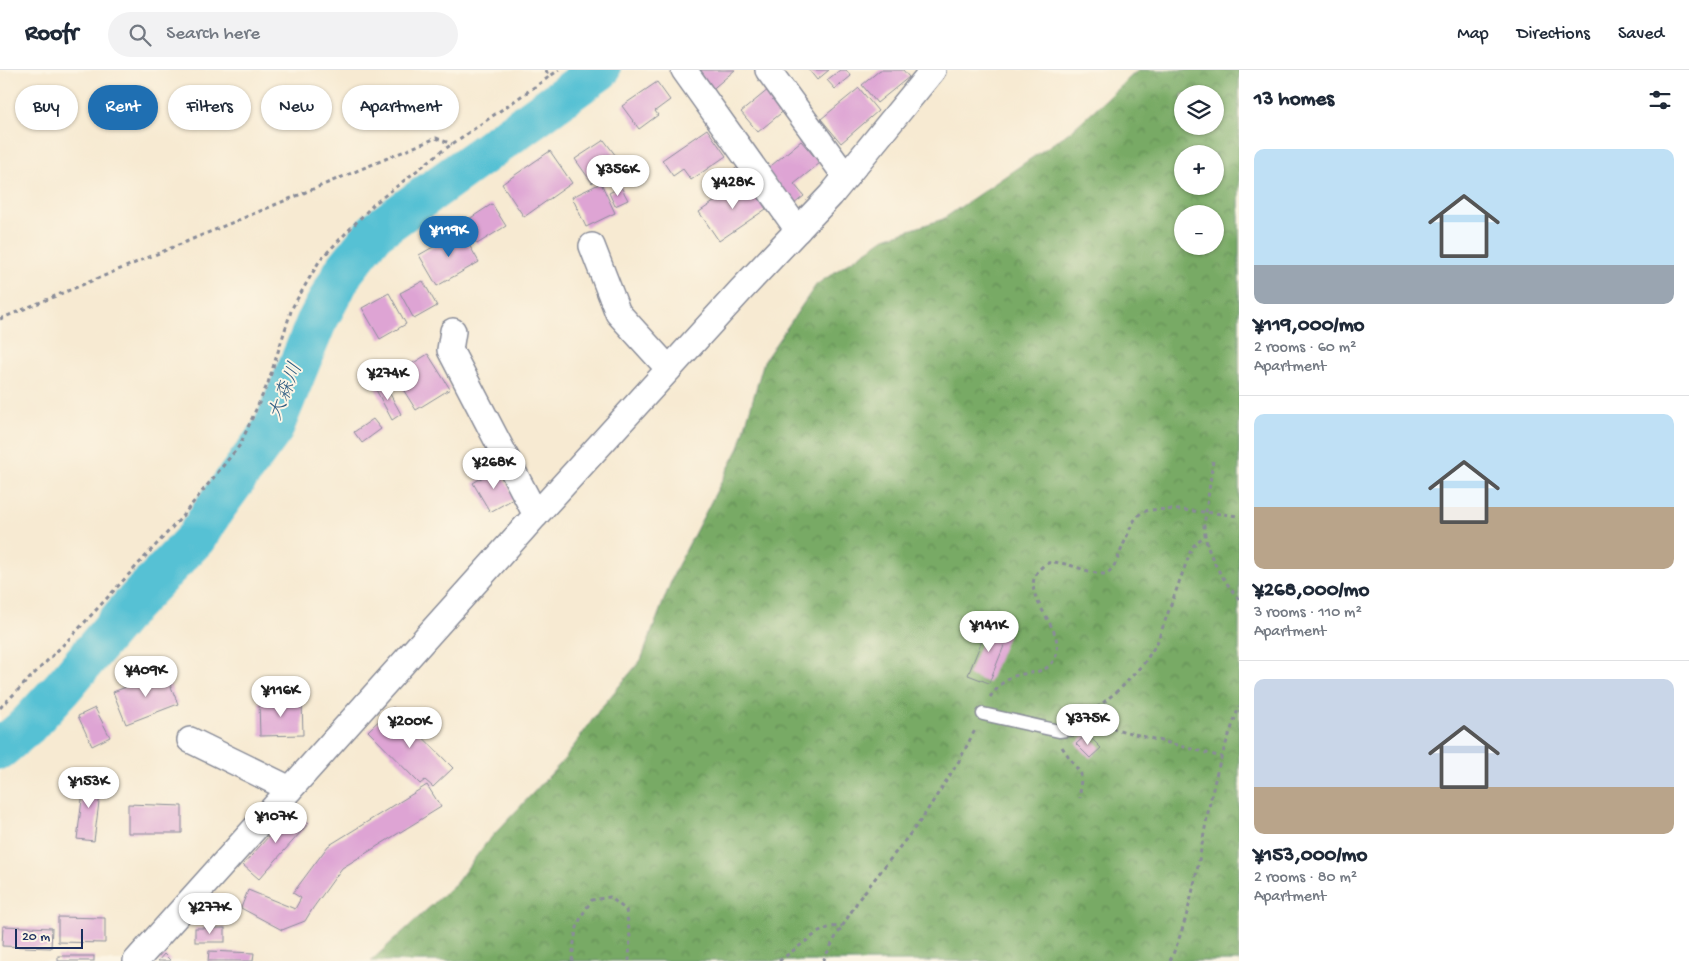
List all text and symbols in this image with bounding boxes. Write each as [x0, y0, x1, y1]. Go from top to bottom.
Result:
search box [108, 12, 458, 57]
text: Roofr [25, 20, 78, 49]
icon: search [126, 21, 154, 49]
text: Search here [166, 23, 260, 46]
text: Map [1457, 24, 1489, 45]
text: Directions [1517, 24, 1590, 45]
text: Saved [1618, 24, 1664, 45]
chip: Buy [15, 85, 78, 130]
chip: Rent [88, 85, 158, 130]
chip: Filters [168, 85, 251, 130]
chip: New [261, 85, 332, 130]
chip: Apartment [342, 85, 459, 130]
map controls [1174, 85, 1224, 255]
button: layers [1174, 85, 1224, 135]
icon: filters [1646, 86, 1674, 114]
text: 13 homes [1254, 88, 1334, 113]
button: + [1174, 145, 1224, 195]
pin: ¥356K [583, 154, 653, 197]
text: ¥356K [597, 161, 639, 180]
pin: ¥428K [698, 168, 768, 210]
text: ¥428K [713, 174, 753, 193]
icon: home [1419, 181, 1509, 271]
button: − [1174, 205, 1224, 255]
pin: ¥119K [414, 216, 484, 258]
text: ¥119K [430, 222, 468, 241]
text: ¥119,000/mo [1254, 314, 1364, 339]
text: 2 rooms · 60 m² [1254, 339, 1356, 358]
pin: ¥274K [353, 358, 423, 401]
text: Apartment [1254, 358, 1326, 377]
water label: 大森川 [263, 359, 309, 424]
text: ¥274K [368, 365, 408, 384]
icon: home [1419, 447, 1509, 537]
pin: ¥268K [459, 448, 529, 490]
text: ¥268K [474, 454, 514, 473]
text: ¥268,000/mo [1254, 579, 1369, 604]
text: 3 rooms · 110 m² [1254, 604, 1362, 623]
pin: ¥141K [954, 610, 1024, 653]
text: ¥141K [971, 617, 1007, 636]
text: Apartment [1254, 623, 1326, 642]
pin: ¥409K [111, 656, 181, 698]
text: ¥409K [126, 662, 166, 681]
pin: ¥116K [246, 676, 316, 718]
text: ¥116K [262, 682, 300, 701]
pin: ¥375K [1053, 704, 1123, 746]
pin: ¥200K [375, 706, 445, 749]
text: ¥375K [1067, 710, 1109, 729]
icon: home [1419, 712, 1509, 802]
text: ¥200K [389, 713, 431, 732]
pin: ¥153K [54, 766, 124, 809]
text: ¥153K [69, 773, 109, 792]
pin: ¥107K [241, 802, 311, 844]
text: ¥107K [256, 808, 296, 827]
text: ¥153,000/mo [1254, 844, 1367, 869]
text: 2 rooms · 80 m² [1254, 869, 1357, 888]
text: Apartment [1254, 888, 1326, 907]
pin: ¥277K [175, 892, 245, 935]
text: ¥277K [190, 899, 230, 918]
scale bar [15, 926, 82, 949]
text: 20 m [22, 929, 50, 946]

